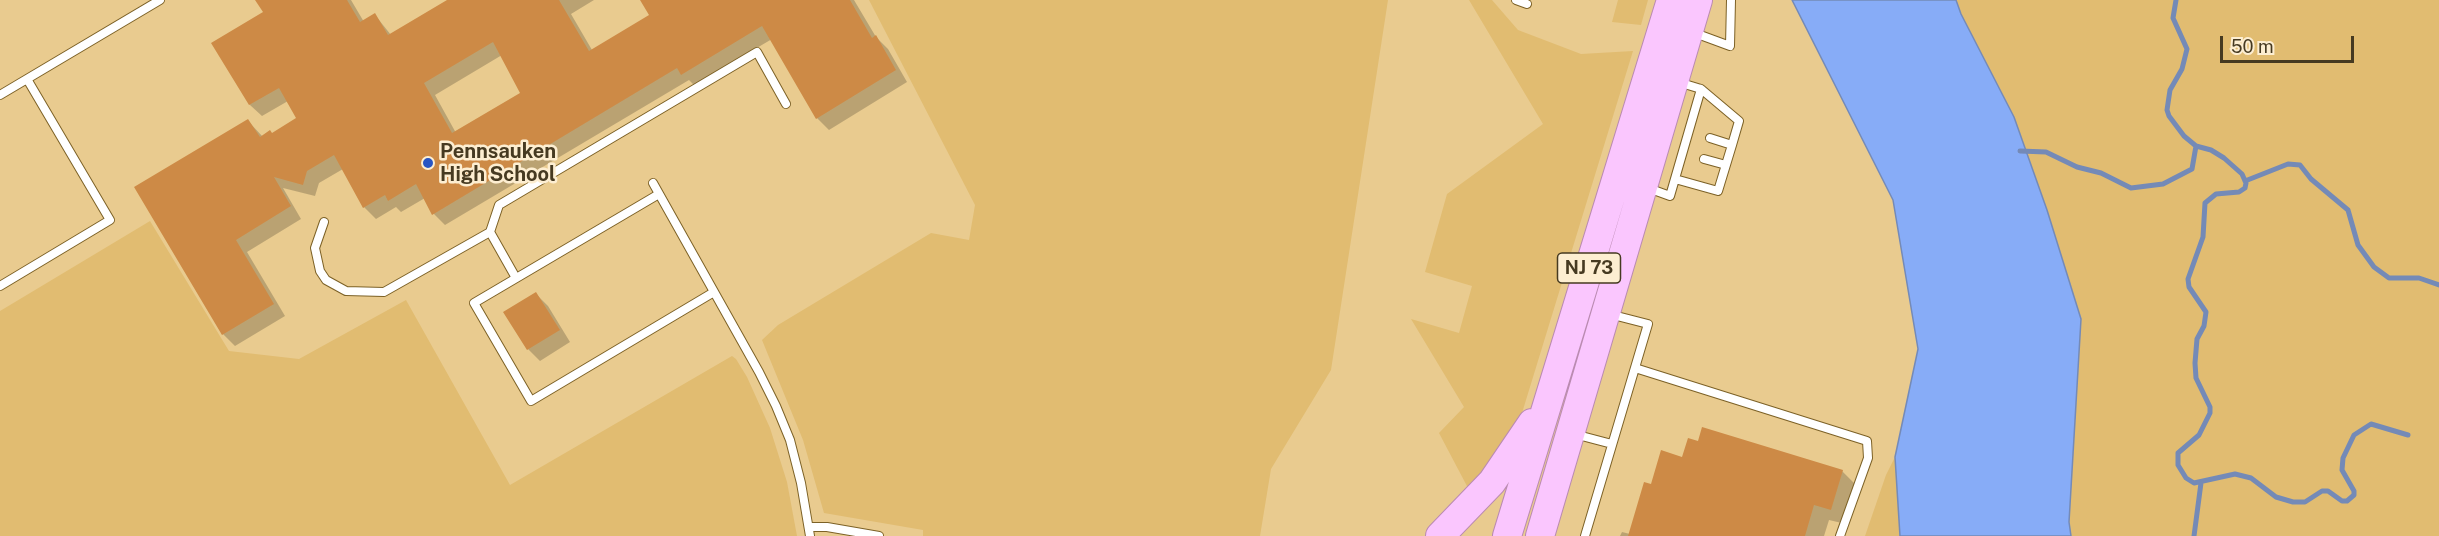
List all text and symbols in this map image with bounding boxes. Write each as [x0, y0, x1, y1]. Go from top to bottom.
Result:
scale bar [2223, 24, 2356, 62]
text: 50 m [2231, 36, 2274, 57]
place label: Pennsauken High School [440, 140, 556, 187]
marker: Pennsauken High School [421, 156, 435, 170]
road number: NJ 73 [1558, 253, 1620, 283]

